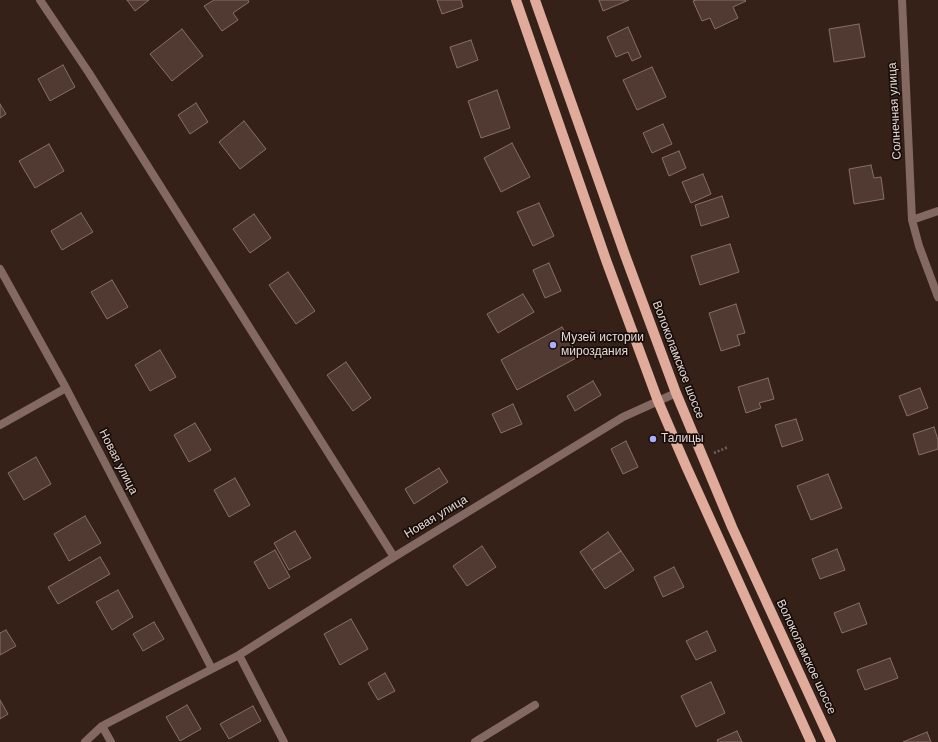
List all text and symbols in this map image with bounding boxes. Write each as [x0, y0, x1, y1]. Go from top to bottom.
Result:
street label: Солнечная улица [885, 62, 905, 160]
street label: Волоколамское шоссе [649, 299, 707, 421]
place label: Музей истории мироздания [561, 331, 644, 359]
marker: Музей истории мироздания [548, 340, 558, 350]
street label: Новая улица [95, 427, 141, 497]
place label: Талицы [661, 432, 704, 446]
marker: Талицы [648, 434, 658, 444]
street label: Новая улица [402, 493, 470, 541]
street label: Волоколамское шоссе [773, 597, 839, 717]

